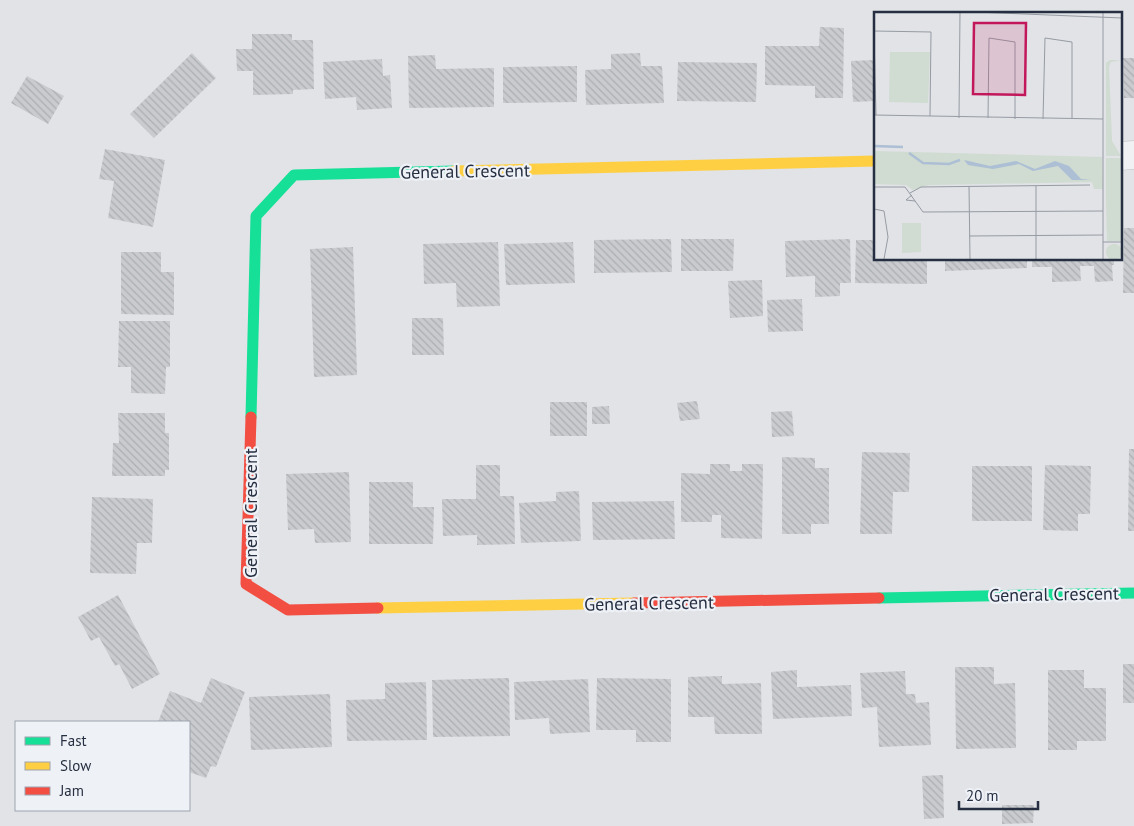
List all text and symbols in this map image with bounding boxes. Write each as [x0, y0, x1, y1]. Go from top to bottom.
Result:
inset map [874, 12, 1122, 260]
street label: General Crescent [400, 158, 530, 184]
street label: General Crescent [239, 448, 262, 578]
street label: General Crescent [989, 581, 1119, 607]
street label: General Crescent [584, 590, 714, 616]
legend [15, 721, 190, 811]
text: Fast [60, 731, 87, 750]
text: Slow [60, 756, 91, 775]
scale bar [959, 778, 1038, 810]
text: Jam [59, 781, 84, 800]
text: 20 m [966, 786, 999, 805]

